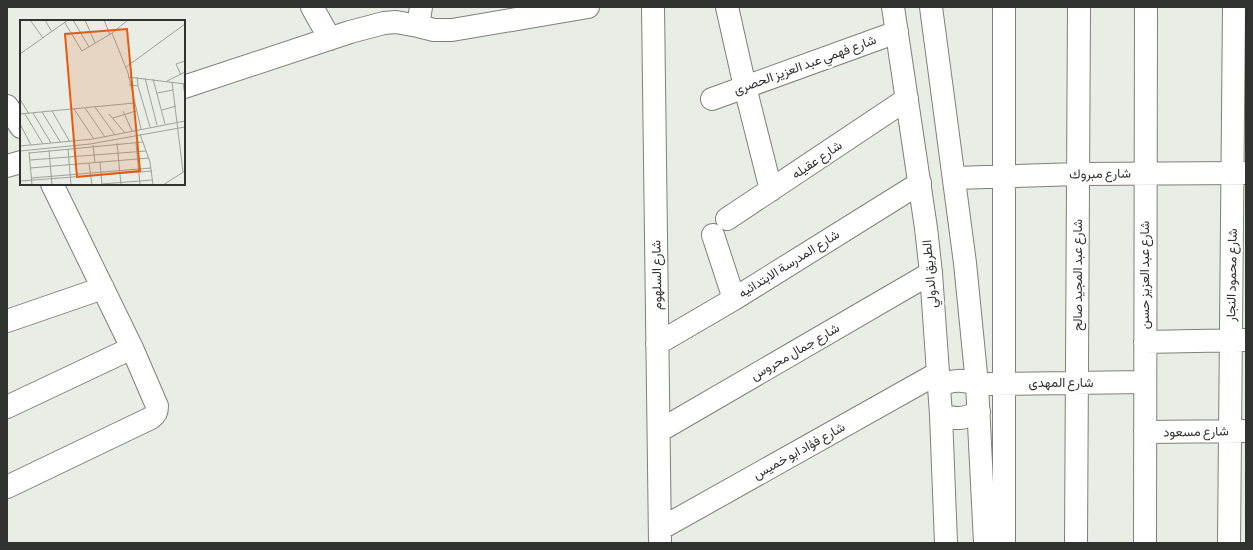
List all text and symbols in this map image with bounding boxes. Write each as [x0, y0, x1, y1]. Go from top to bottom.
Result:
inset map [20, 20, 185, 185]
street label: شارع فهمي عبد العزيز الحصرى [731, 32, 879, 100]
street label: شارع عقيله [789, 137, 846, 183]
street label: شارع مبروك [1069, 165, 1131, 184]
street label: شارع عبد المجيد صالح [1070, 219, 1087, 331]
street label: شارع عبد العزيز حسن [1137, 221, 1154, 329]
street label: شارع المدرسة الابتدائيه [736, 226, 843, 302]
street label: شارع محمود النجار [1223, 228, 1242, 323]
street label: الطريق الدولي [919, 239, 943, 309]
street label: شارع السلهوم [648, 240, 667, 310]
street label: شارع جمال محروس [748, 320, 843, 385]
street label: شارع المهدى [1029, 375, 1094, 392]
street label: شارع فؤاد ابو خميس [750, 419, 848, 484]
street label: شارع مسعود [1163, 423, 1229, 442]

